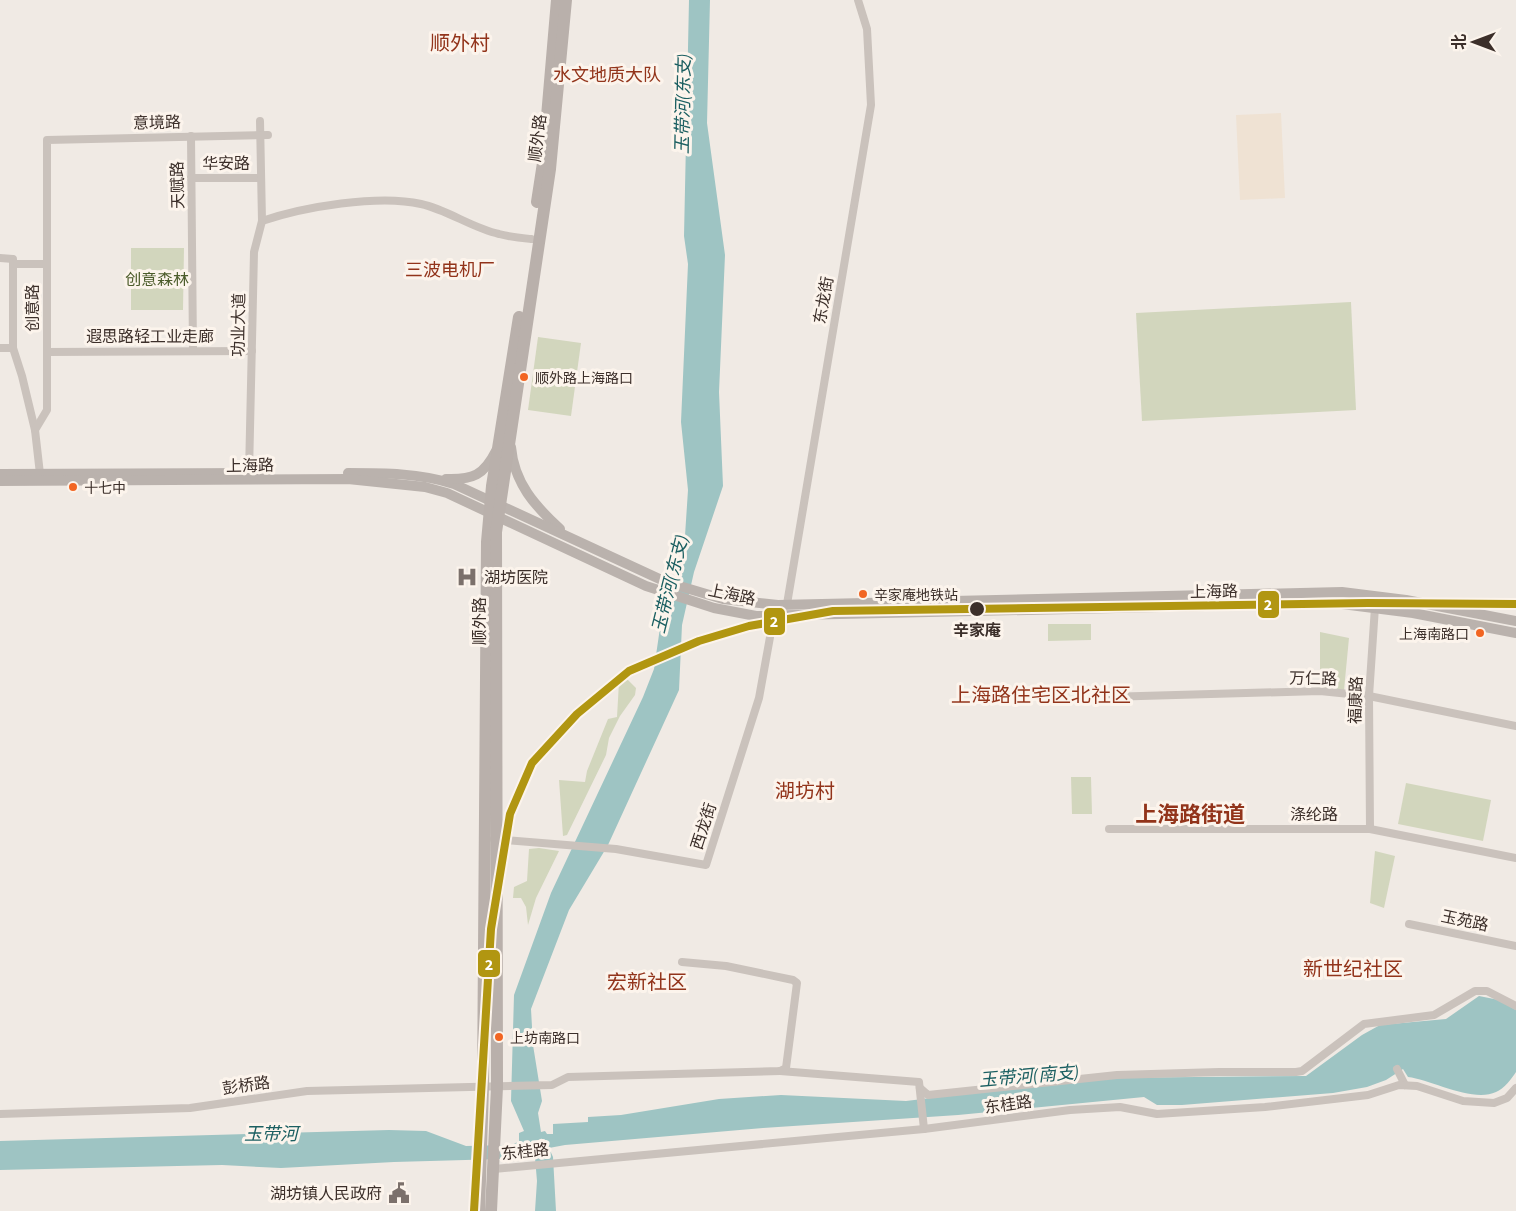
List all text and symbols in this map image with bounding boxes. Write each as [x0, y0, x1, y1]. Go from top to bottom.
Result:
north arrow [1444, 12, 1504, 72]
district label: 顺外村 [430, 30, 490, 58]
text: 北 [1449, 34, 1471, 50]
water label: 玉带河(东支) [670, 54, 697, 154]
district label: 水文地质大队 [553, 63, 661, 88]
street label: 意境路 [133, 112, 181, 134]
street label: 顺外路 [524, 113, 552, 163]
street label: 华安路 [202, 153, 250, 175]
street label: 天赋路 [167, 161, 189, 209]
district label: 三波电机厂 [405, 258, 495, 283]
park label: 创意森林 [125, 269, 189, 291]
street label: 东龙街 [809, 275, 839, 326]
street label: 创意路 [22, 284, 44, 332]
street label: 功业大道 [227, 293, 251, 357]
street label: 遐思路轻工业走廊 [86, 326, 214, 348]
place label: 顺外路上海路口 [535, 369, 633, 389]
marker: 顺外路上海路口 [518, 371, 530, 383]
street label: 上海路 [226, 455, 274, 477]
place label: 十七中 [84, 479, 126, 499]
marker: 十七中 [67, 481, 79, 493]
water label: 玉带河(东支) [646, 532, 695, 636]
hospital icon: 湖坊医院 [455, 565, 479, 589]
place label: 湖坊医院 [484, 567, 548, 589]
street label: 上海路 [706, 579, 758, 611]
street label: 上海路 [1190, 581, 1238, 603]
place label: 辛家庵地铁站 [874, 586, 958, 606]
marker: 辛家庵地铁站 [857, 588, 869, 600]
line badge: 2 [1257, 590, 1280, 619]
text: 2 [1264, 594, 1272, 616]
street label: 顺外路 [469, 597, 491, 645]
marker: 辛家庵 [968, 600, 986, 618]
line badge: 2 [763, 607, 786, 636]
text: 2 [770, 611, 778, 633]
place label: 辛家庵 [953, 620, 1001, 642]
place label: 上海南路口 [1399, 625, 1469, 645]
marker: 上海南路口 [1474, 627, 1486, 639]
street label: 万仁路 [1289, 668, 1337, 690]
street label: 福康路 [1344, 676, 1368, 724]
district label: 上海路住宅区北社区 [951, 682, 1131, 710]
district label: 湖坊村 [775, 778, 835, 806]
district label: 上海路街道 [1135, 799, 1245, 831]
street label: 西龙街 [686, 800, 722, 853]
street label: 涤纶路 [1290, 804, 1338, 826]
street label: 玉苑路 [1439, 905, 1491, 937]
line badge: 2 [477, 949, 501, 978]
text: 2 [485, 954, 493, 976]
district label: 新世纪社区 [1303, 956, 1403, 984]
district label: 宏新社区 [607, 969, 687, 997]
place label: 上坊南路口 [510, 1029, 580, 1049]
marker: 上坊南路口 [493, 1031, 505, 1043]
water label: 玉带河(南支) [978, 1060, 1080, 1093]
street label: 彭桥路 [221, 1072, 271, 1100]
street label: 东桂路 [983, 1091, 1033, 1119]
water label: 玉带河 [244, 1122, 301, 1147]
street label: 东桂路 [500, 1139, 550, 1165]
public building icon: 湖坊镇人民政府 [387, 1181, 411, 1205]
place label: 湖坊镇人民政府 [270, 1183, 382, 1205]

